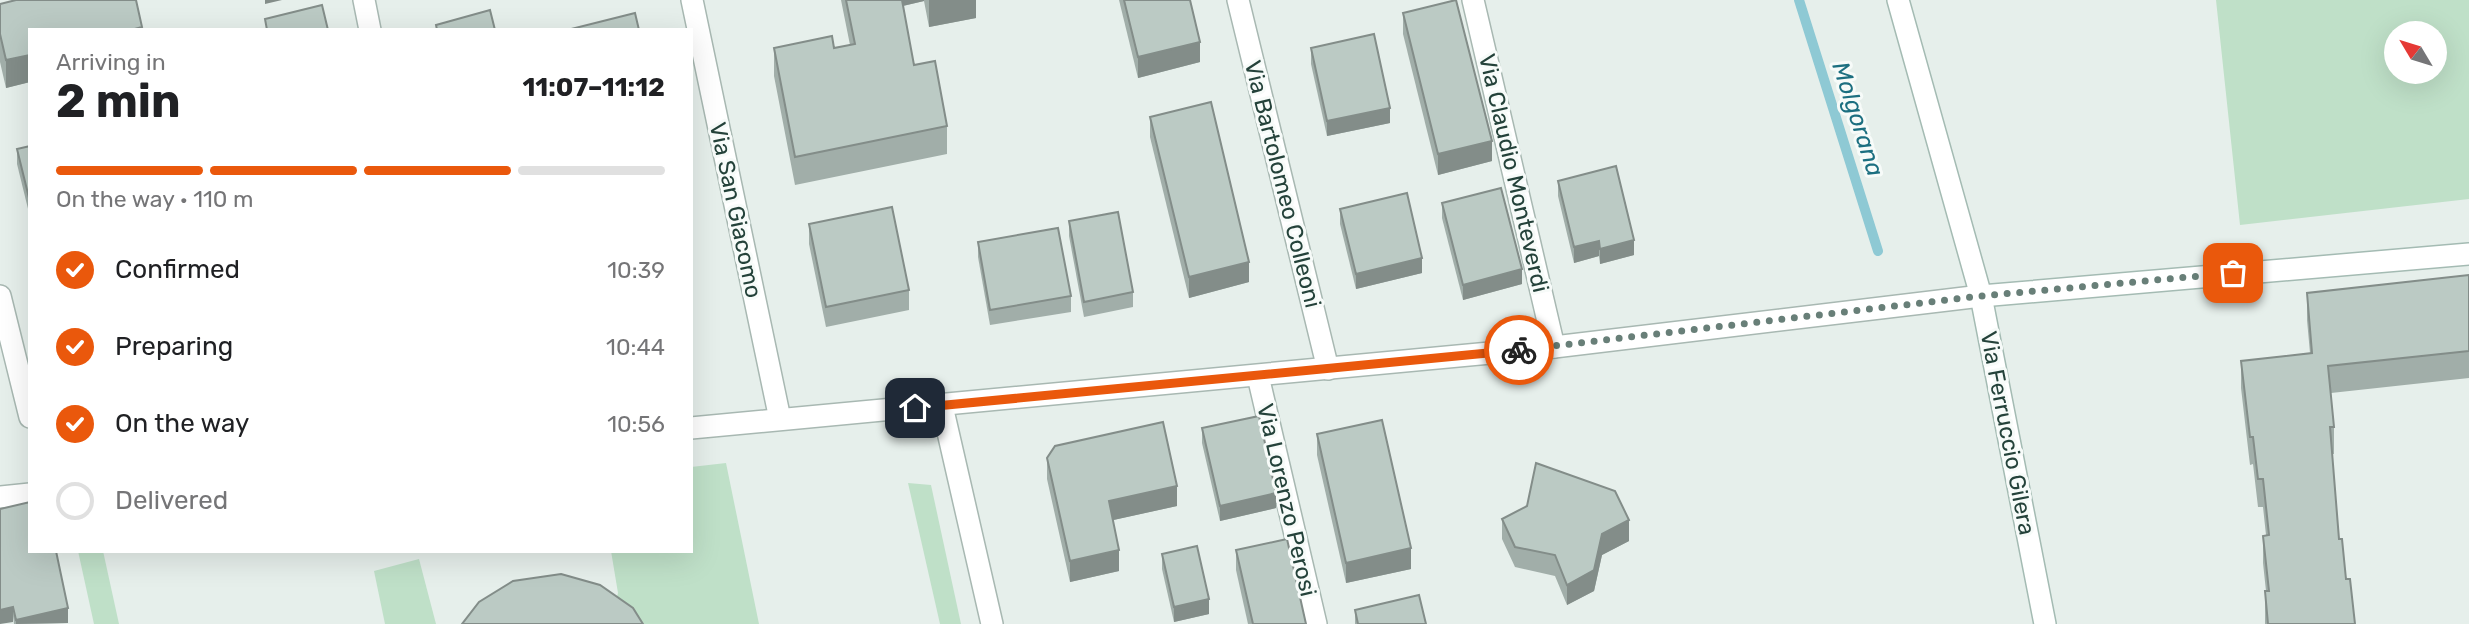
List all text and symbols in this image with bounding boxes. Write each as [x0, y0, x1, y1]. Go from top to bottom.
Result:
north arrow [2384, 21, 2446, 84]
map controls [2384, 21, 2447, 84]
text: Arriving in [56, 48, 166, 76]
street label: Via Claudio Monteverdi [1473, 51, 1555, 295]
street label: Via Bartolomeo Colleoni [1239, 57, 1327, 311]
water label: Molgorana [1826, 58, 1890, 180]
text: 11:07–11:12 [522, 72, 665, 103]
text: 2 min [56, 74, 181, 129]
street label: Via San Giacomo [704, 120, 768, 300]
text: On the way · 110 m [56, 185, 254, 213]
pin [2203, 243, 2263, 303]
icon: check [56, 251, 94, 289]
text: Confirmed [115, 254, 240, 285]
icon: bag [2214, 254, 2252, 292]
text: 10:39 [607, 256, 665, 284]
courier [1484, 315, 1554, 385]
icon: check [56, 328, 94, 366]
street label: Via Ferruccio Gilera [1975, 329, 2041, 537]
text: Preparing [115, 331, 233, 362]
icon: bike [1500, 331, 1538, 369]
text: 10:44 [606, 333, 665, 361]
pin [885, 378, 945, 438]
icon: home [896, 389, 934, 427]
street label: Via Lorenzo Perosi [1251, 401, 1323, 599]
icon: check [56, 405, 94, 443]
text: On the way [115, 408, 249, 439]
text: 10:56 [607, 410, 665, 438]
text: Delivered [115, 485, 228, 516]

